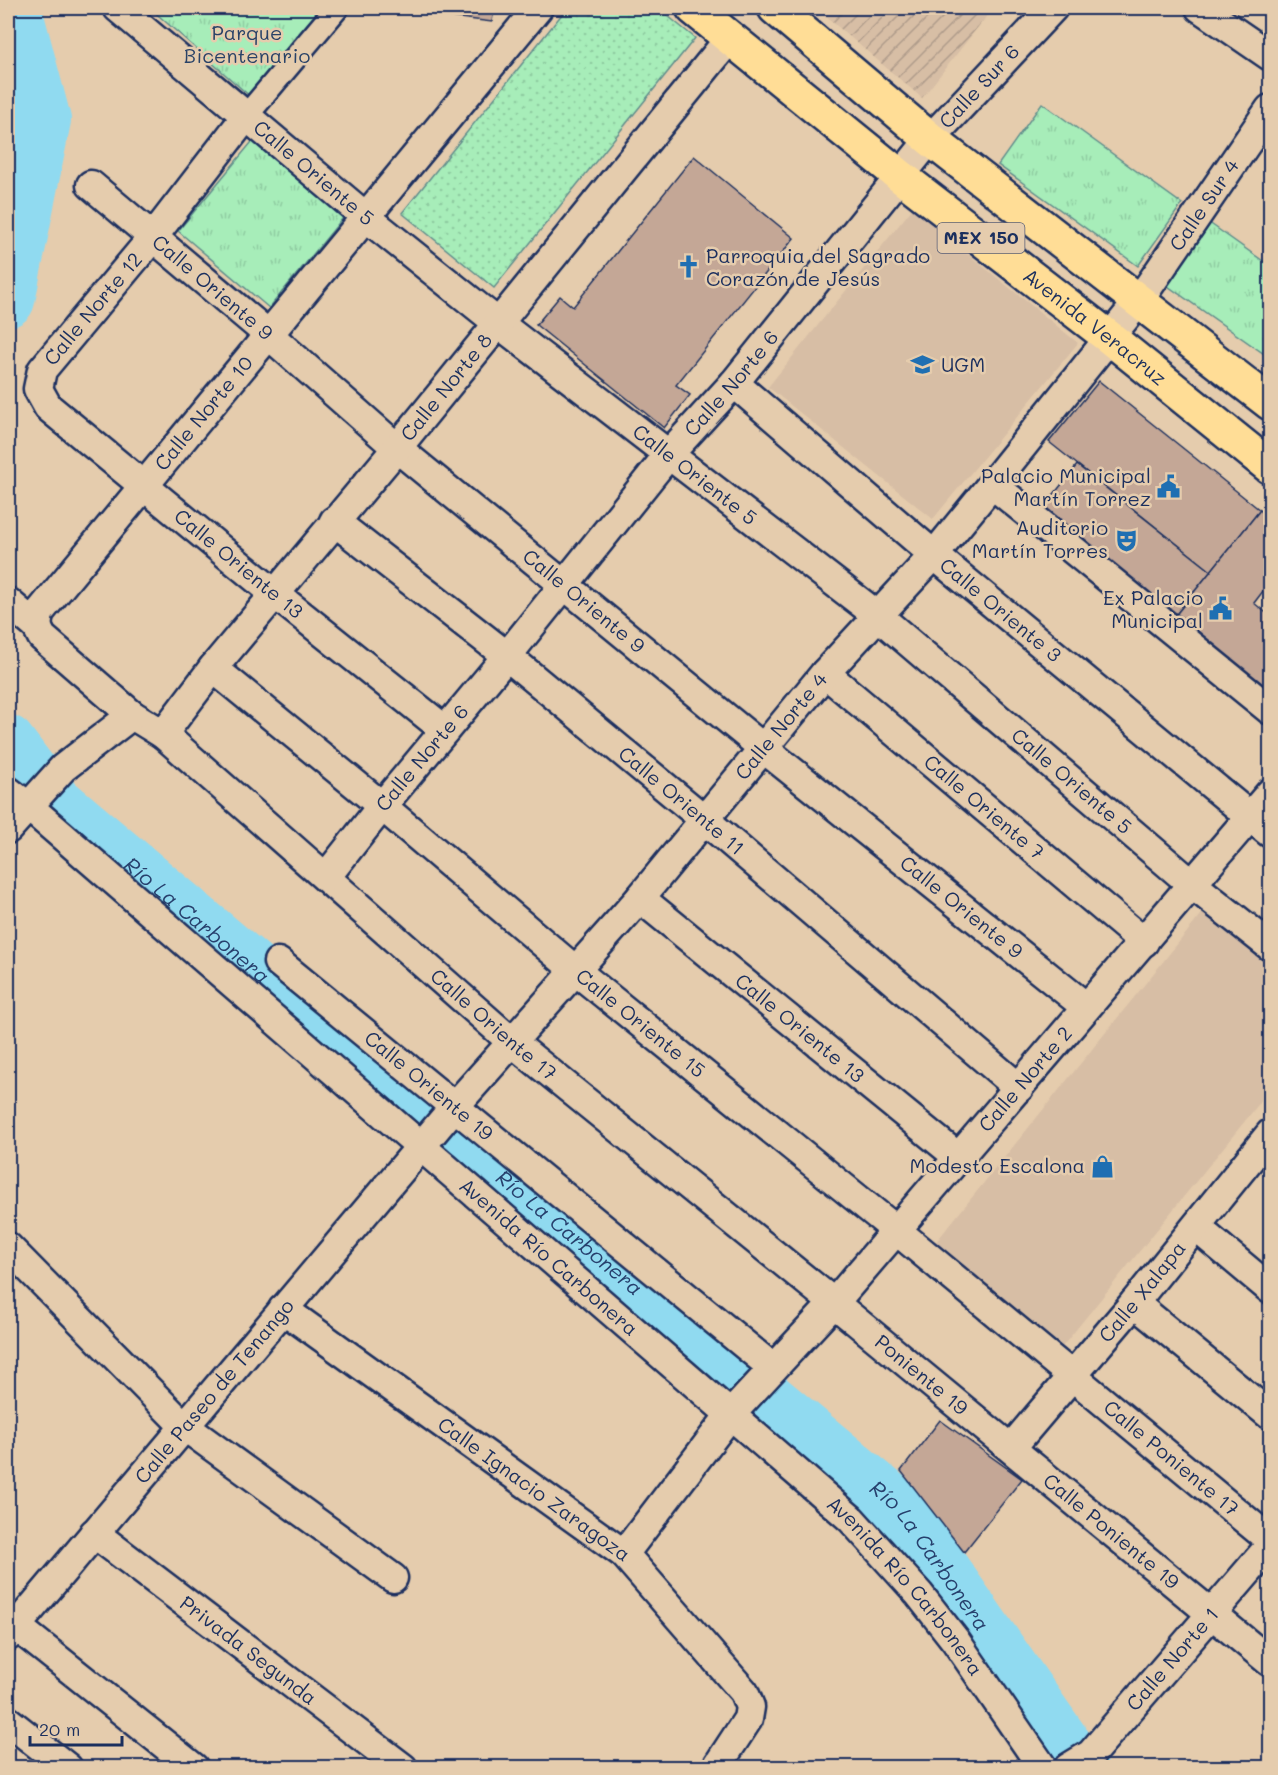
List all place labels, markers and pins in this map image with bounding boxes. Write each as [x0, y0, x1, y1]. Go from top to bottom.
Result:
place label: Parroquia del Sagrado Corazón de Jesús [706, 242, 930, 291]
church icon: Parroquia del Sagrado Corazón de Jesús [675, 254, 701, 280]
place label: UGM [941, 351, 985, 377]
school or university icon: UGM [910, 352, 936, 378]
place label: Palacio Municipal Martín Torrez [981, 462, 1151, 511]
public building icon: Palacio Municipal Martín Torrez [1156, 474, 1182, 500]
place label: Auditorio Martín Torres [972, 514, 1108, 563]
theatre icon: Auditorio Martín Torres [1113, 527, 1139, 553]
place label: Ex Palacio Municipal [1103, 584, 1203, 633]
public building icon: Ex Palacio Municipal [1208, 596, 1234, 622]
place label: Modesto Escalona [910, 1152, 1085, 1178]
shop icon: Modesto Escalona [1090, 1153, 1116, 1179]

